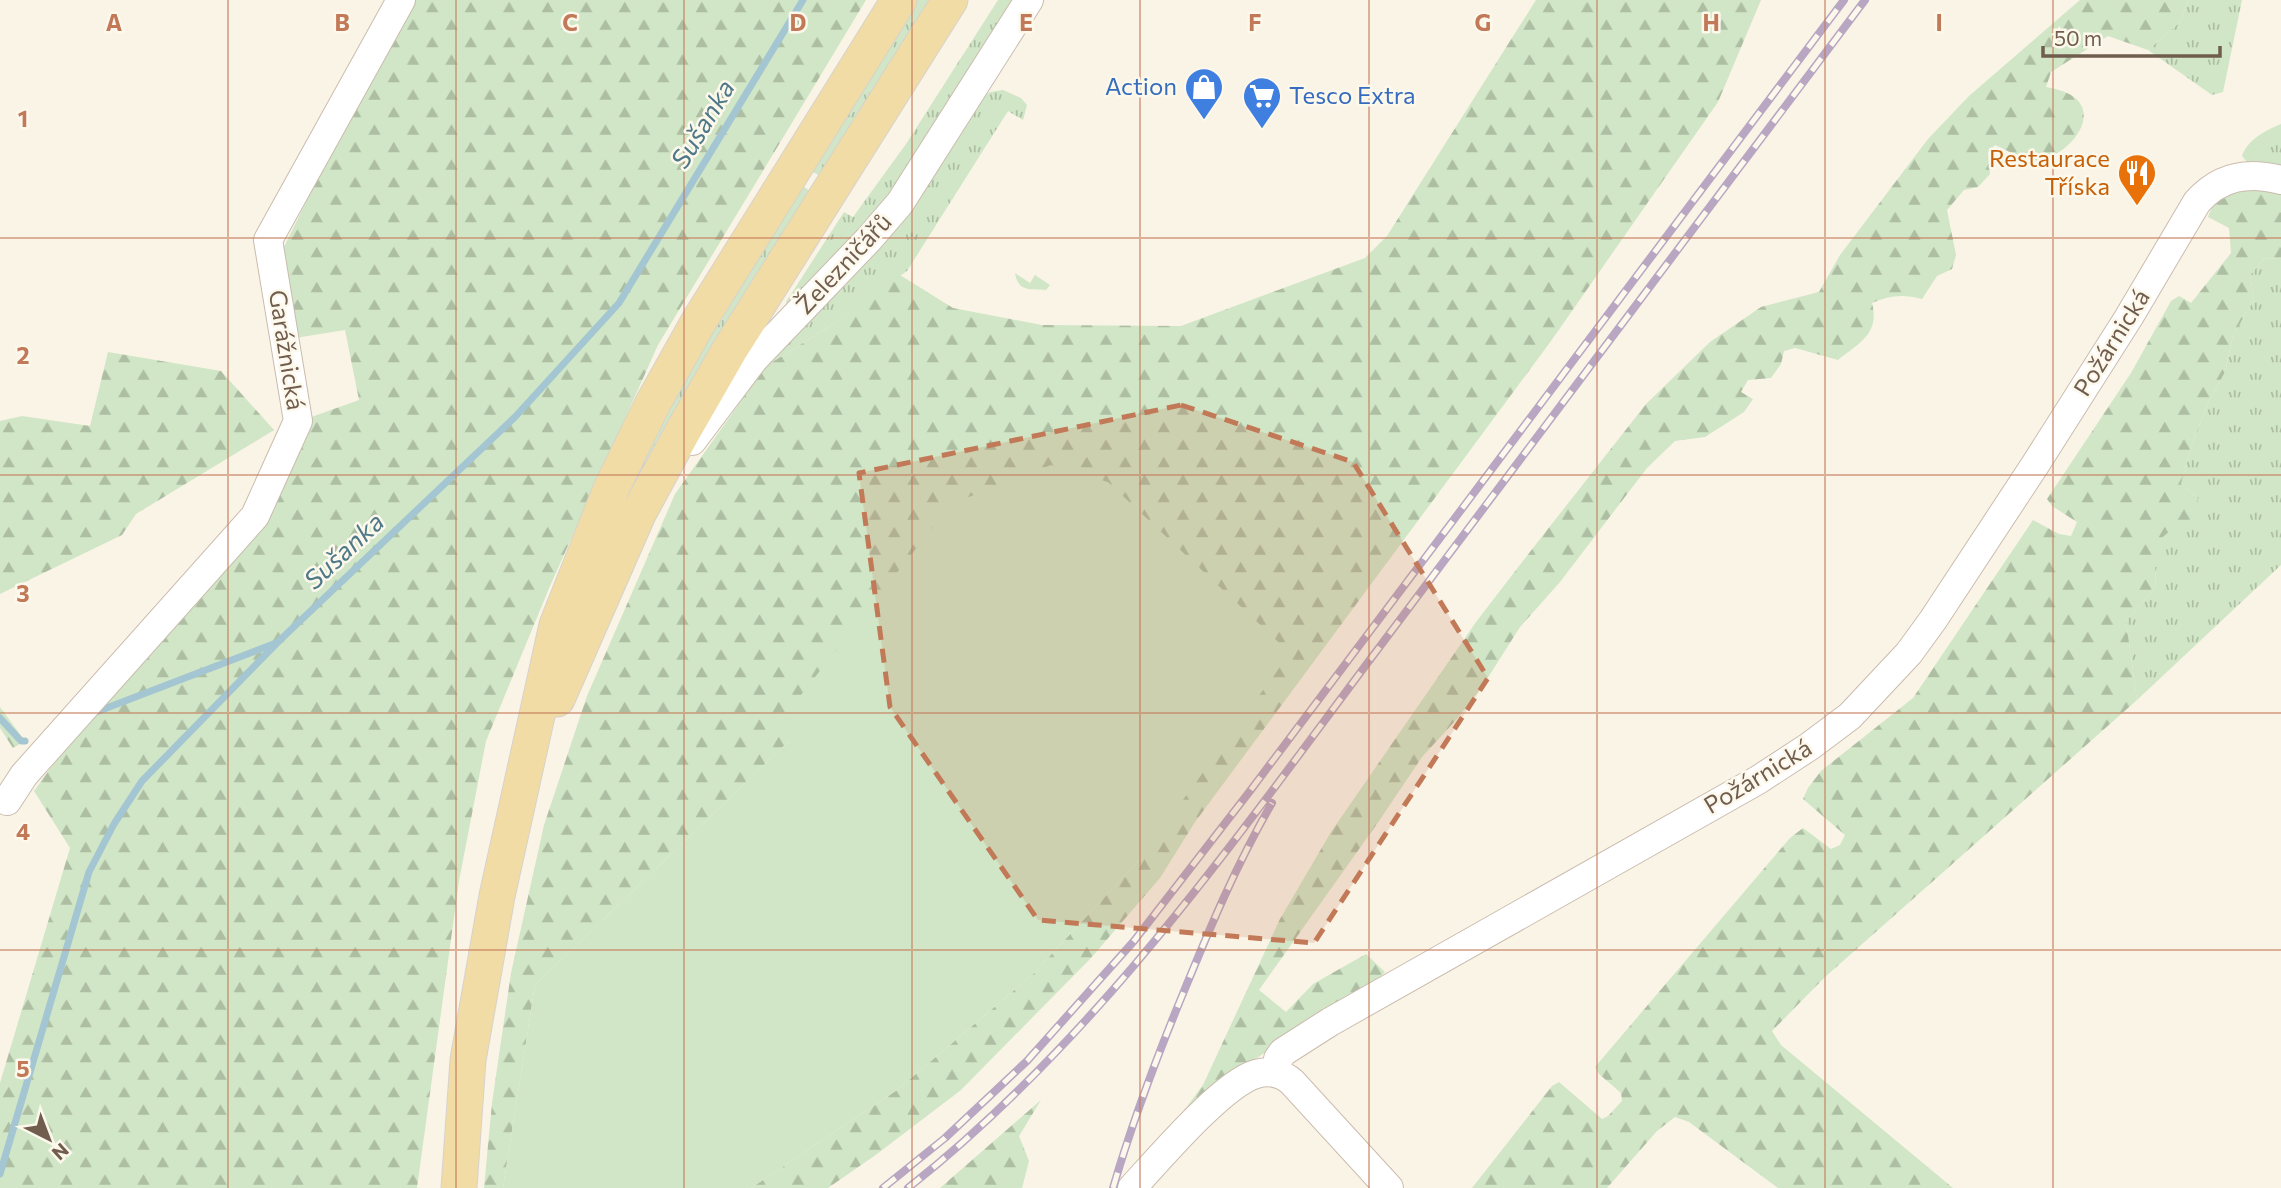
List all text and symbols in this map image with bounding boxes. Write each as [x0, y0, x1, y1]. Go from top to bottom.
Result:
text: A [106, 8, 123, 36]
text: B [334, 8, 350, 36]
text: C [562, 8, 578, 36]
text: D [790, 8, 807, 36]
text: E [1019, 8, 1033, 36]
text: F [1248, 8, 1262, 36]
text: G [1475, 8, 1491, 36]
text: H [1702, 8, 1720, 36]
text: I [1935, 8, 1943, 36]
scale bar [2043, 14, 2220, 58]
text: 50 m [2054, 25, 2102, 50]
shop icon: Action [1183, 66, 1225, 121]
place label: Action [1105, 71, 1177, 100]
water label: Sušanka [663, 73, 740, 173]
supermarket icon: Tesco Extra [1241, 75, 1283, 130]
place label: Tesco Extra [1289, 80, 1416, 109]
text: 1 [18, 104, 28, 132]
place label: Restaurace Tříska [1989, 143, 2110, 200]
restaurant icon: Restaurace Tříska [2116, 152, 2158, 207]
street label: Železničářů [789, 207, 897, 319]
street label: Požárnická [2067, 284, 2155, 401]
street label: Garážnická [264, 288, 311, 412]
text: 2 [16, 341, 30, 369]
water label: Sušanka [297, 505, 389, 595]
text: 3 [16, 579, 30, 607]
street label: Požárnická [1698, 732, 1816, 819]
text: 4 [16, 817, 30, 845]
text: 5 [16, 1054, 30, 1082]
north arrow [14, 1104, 84, 1174]
text: N [48, 1139, 74, 1165]

